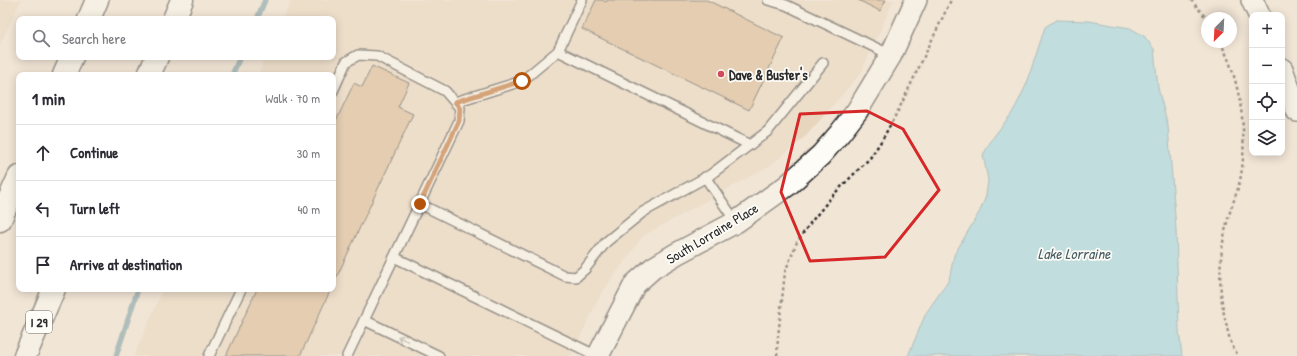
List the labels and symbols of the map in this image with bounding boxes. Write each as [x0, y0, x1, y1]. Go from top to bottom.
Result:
north arrow [1201, 12, 1237, 48]
place label: Dave & Buster's [729, 65, 808, 84]
marker: Dave & Buster's [716, 69, 726, 79]
route start [513, 72, 531, 90]
route end [411, 195, 429, 213]
street label: South Lorraine Place [663, 198, 762, 268]
water label: Lake Lorraine [1038, 243, 1111, 264]
road number: I 29 [26, 311, 52, 333]
one-way arrow [398, 335, 410, 342]

